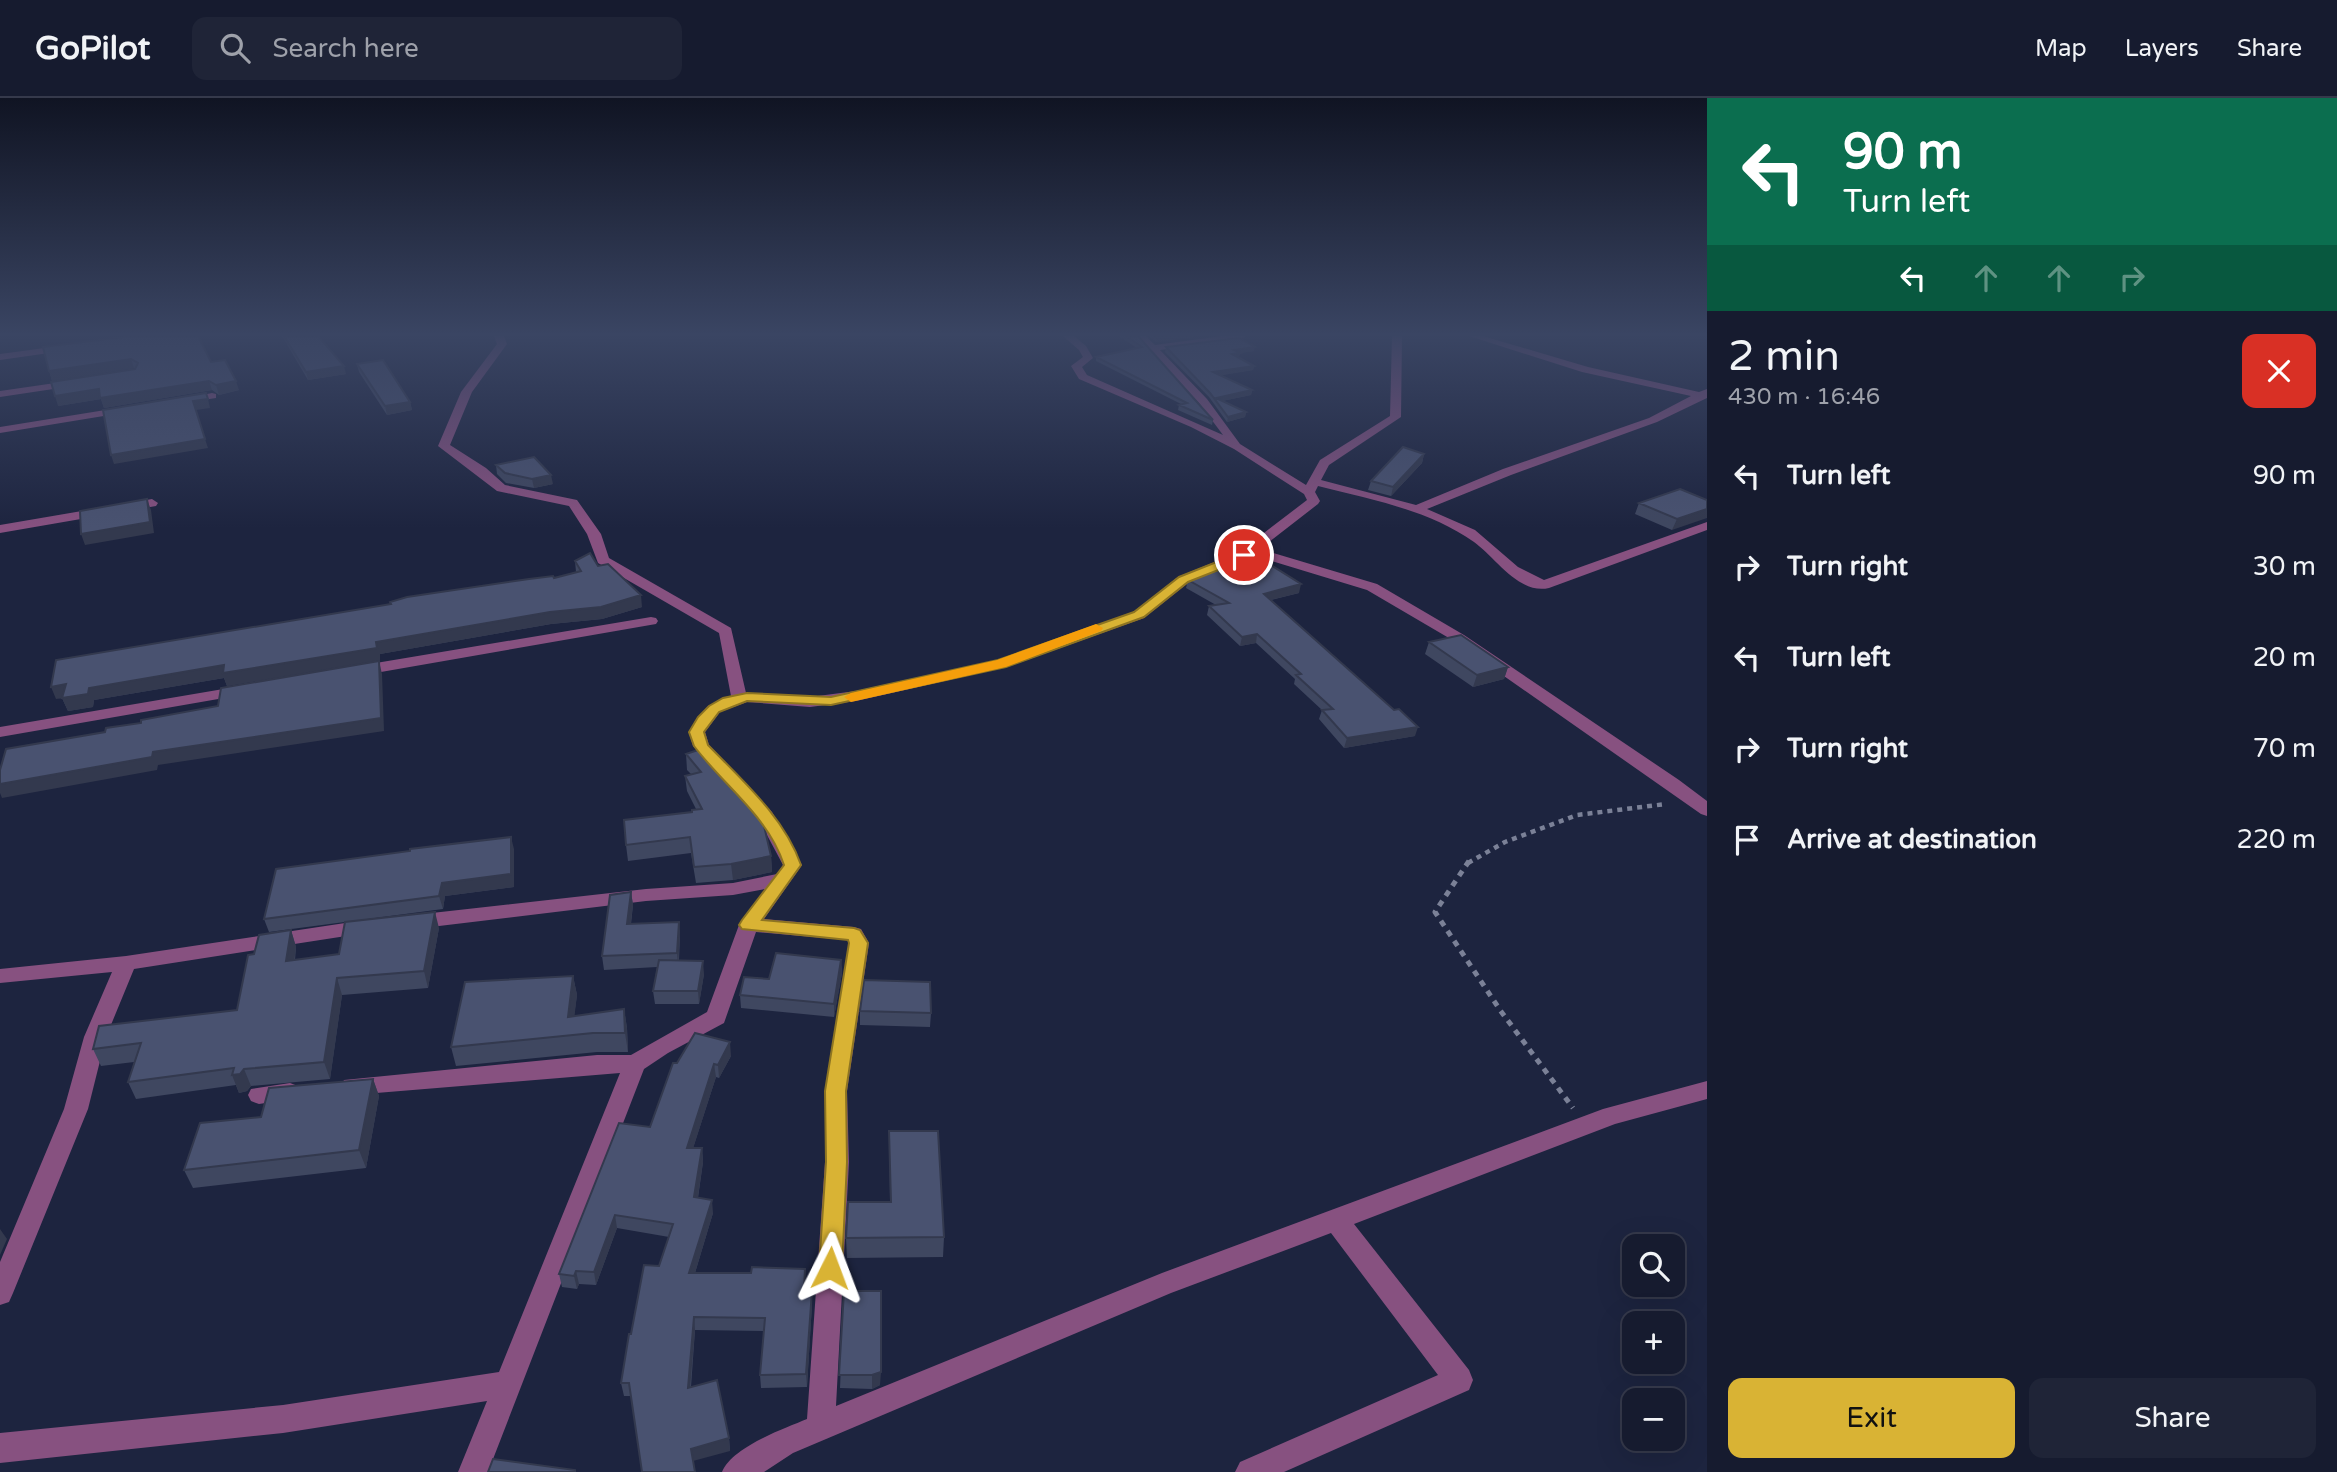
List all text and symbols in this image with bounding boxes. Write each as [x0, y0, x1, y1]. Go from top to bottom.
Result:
search box [192, 17, 682, 80]
text: GoPilot [35, 29, 150, 68]
icon: search [216, 29, 254, 67]
text: Search here [272, 33, 419, 64]
text: Map [2035, 34, 2087, 63]
text: Layers [2125, 34, 2199, 63]
text: Share [2237, 34, 2302, 63]
text: 90 m [1843, 123, 1962, 182]
icon: left [1728, 126, 1819, 217]
text: Turn left [1843, 183, 1970, 221]
icon: left [1894, 259, 1932, 297]
icon: ahead [1967, 259, 2005, 297]
icon: ahead [2040, 259, 2078, 297]
icon: right [2113, 259, 2151, 297]
text: 2 min [1728, 331, 1840, 382]
button: close [2242, 334, 2316, 408]
text: 430 m · 16:46 [1728, 383, 1880, 411]
icon: left [1728, 457, 1766, 495]
text: Turn left [1787, 460, 1890, 491]
text: 90 m [2253, 460, 2316, 491]
pin [1214, 525, 1274, 585]
icon: arrive [1225, 536, 1263, 574]
icon: right [1728, 548, 1766, 586]
text: Turn right [1787, 551, 1908, 582]
text: 30 m [2253, 551, 2316, 582]
icon: left [1728, 639, 1766, 677]
text: Turn left [1787, 642, 1890, 673]
text: 20 m [2253, 642, 2316, 673]
icon: right [1728, 730, 1766, 768]
text: Turn right [1787, 733, 1908, 764]
text: 70 m [2253, 733, 2316, 764]
icon: arrive [1728, 821, 1766, 859]
text: Arrive at destination [1787, 824, 2037, 855]
text: 220 m [2236, 824, 2316, 855]
position arrow [793, 1231, 867, 1305]
map controls [1622, 1234, 1685, 1451]
button: search [1622, 1234, 1685, 1297]
button: + [1622, 1311, 1685, 1374]
button: Exit [1728, 1378, 2015, 1458]
button: Share [2029, 1378, 2316, 1458]
button: − [1622, 1388, 1685, 1451]

